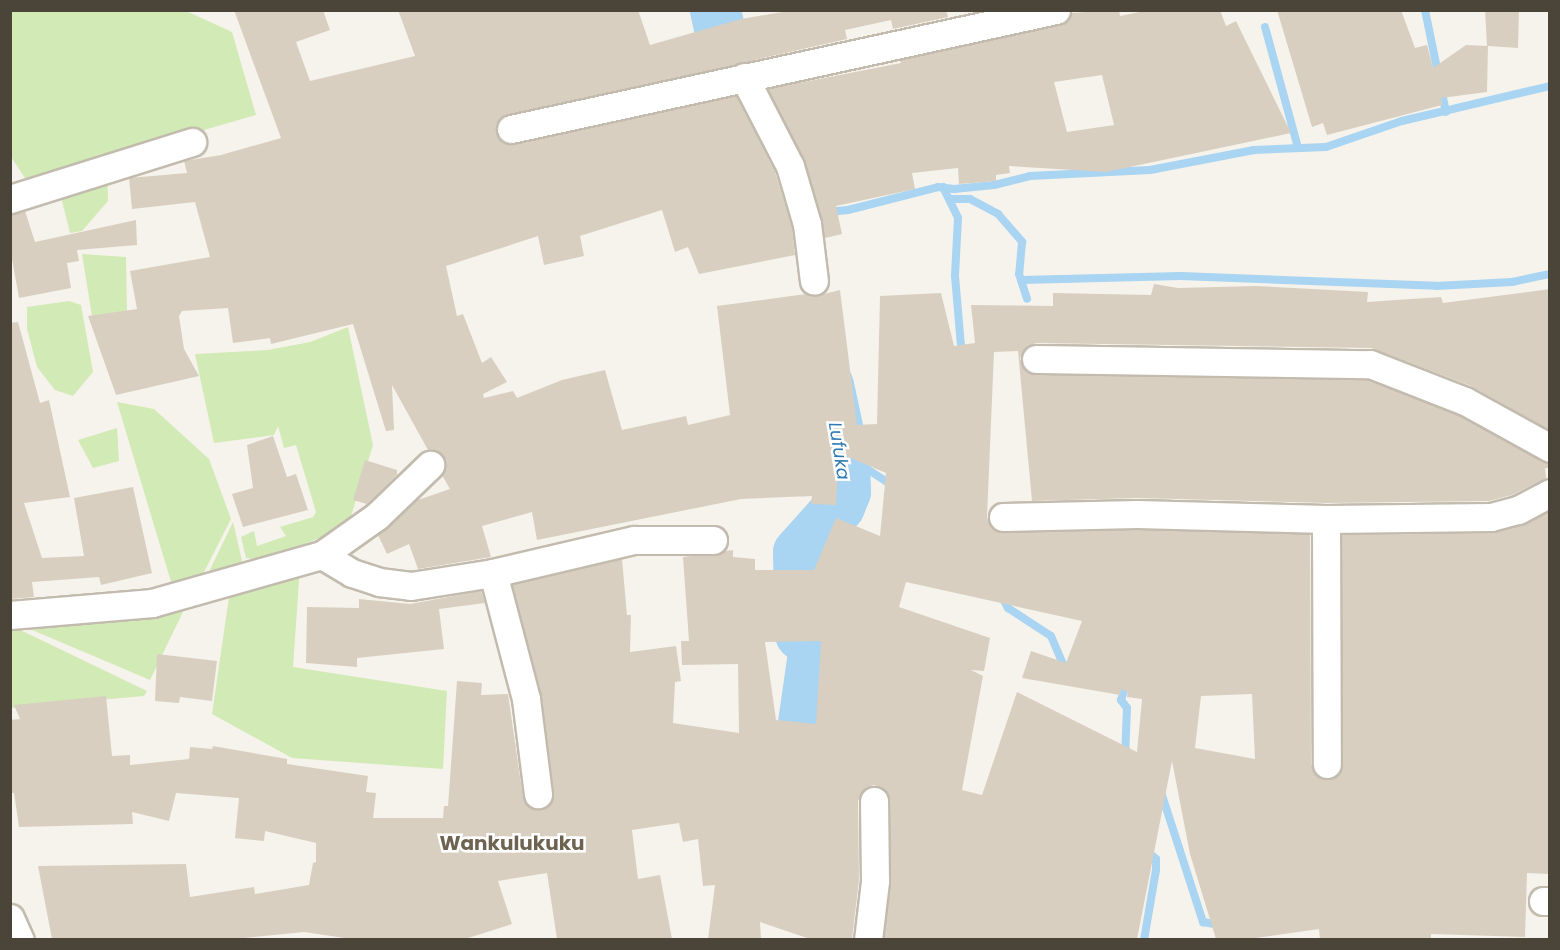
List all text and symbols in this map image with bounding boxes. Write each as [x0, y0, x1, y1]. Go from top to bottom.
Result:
water label: Lufuka [824, 421, 854, 481]
district label: Wankulukuku [440, 831, 584, 855]

